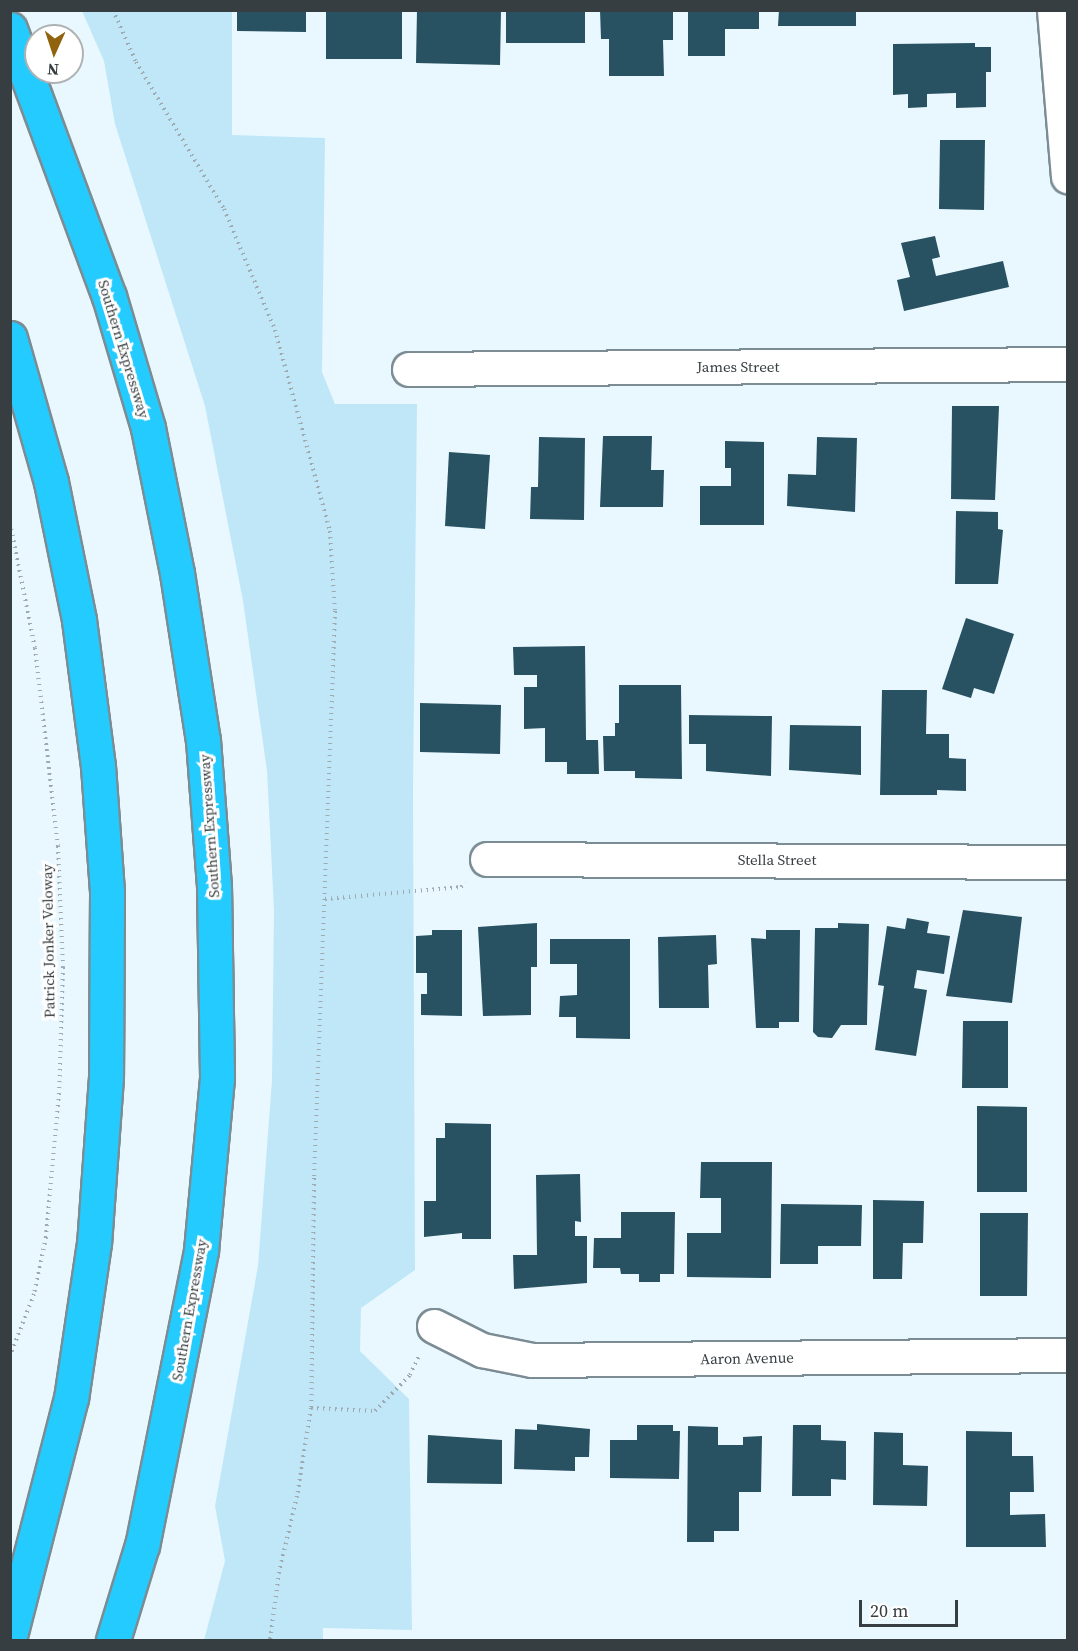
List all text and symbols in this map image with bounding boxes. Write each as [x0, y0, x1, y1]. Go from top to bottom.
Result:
north arrow [24, 24, 84, 84]
text: N [47, 59, 60, 81]
street label: Southern Expressway [94, 278, 154, 420]
street label: James Street [697, 358, 779, 376]
street label: Southern Expressway [195, 754, 223, 898]
street label: Stella Street [738, 851, 816, 869]
street label: Patrick Jonker Veloway [38, 864, 58, 1018]
street label: Southern Expressway [168, 1238, 210, 1382]
street label: Aaron Avenue [700, 1348, 794, 1368]
scale bar [862, 1588, 961, 1626]
text: 20 m [870, 1598, 908, 1623]

